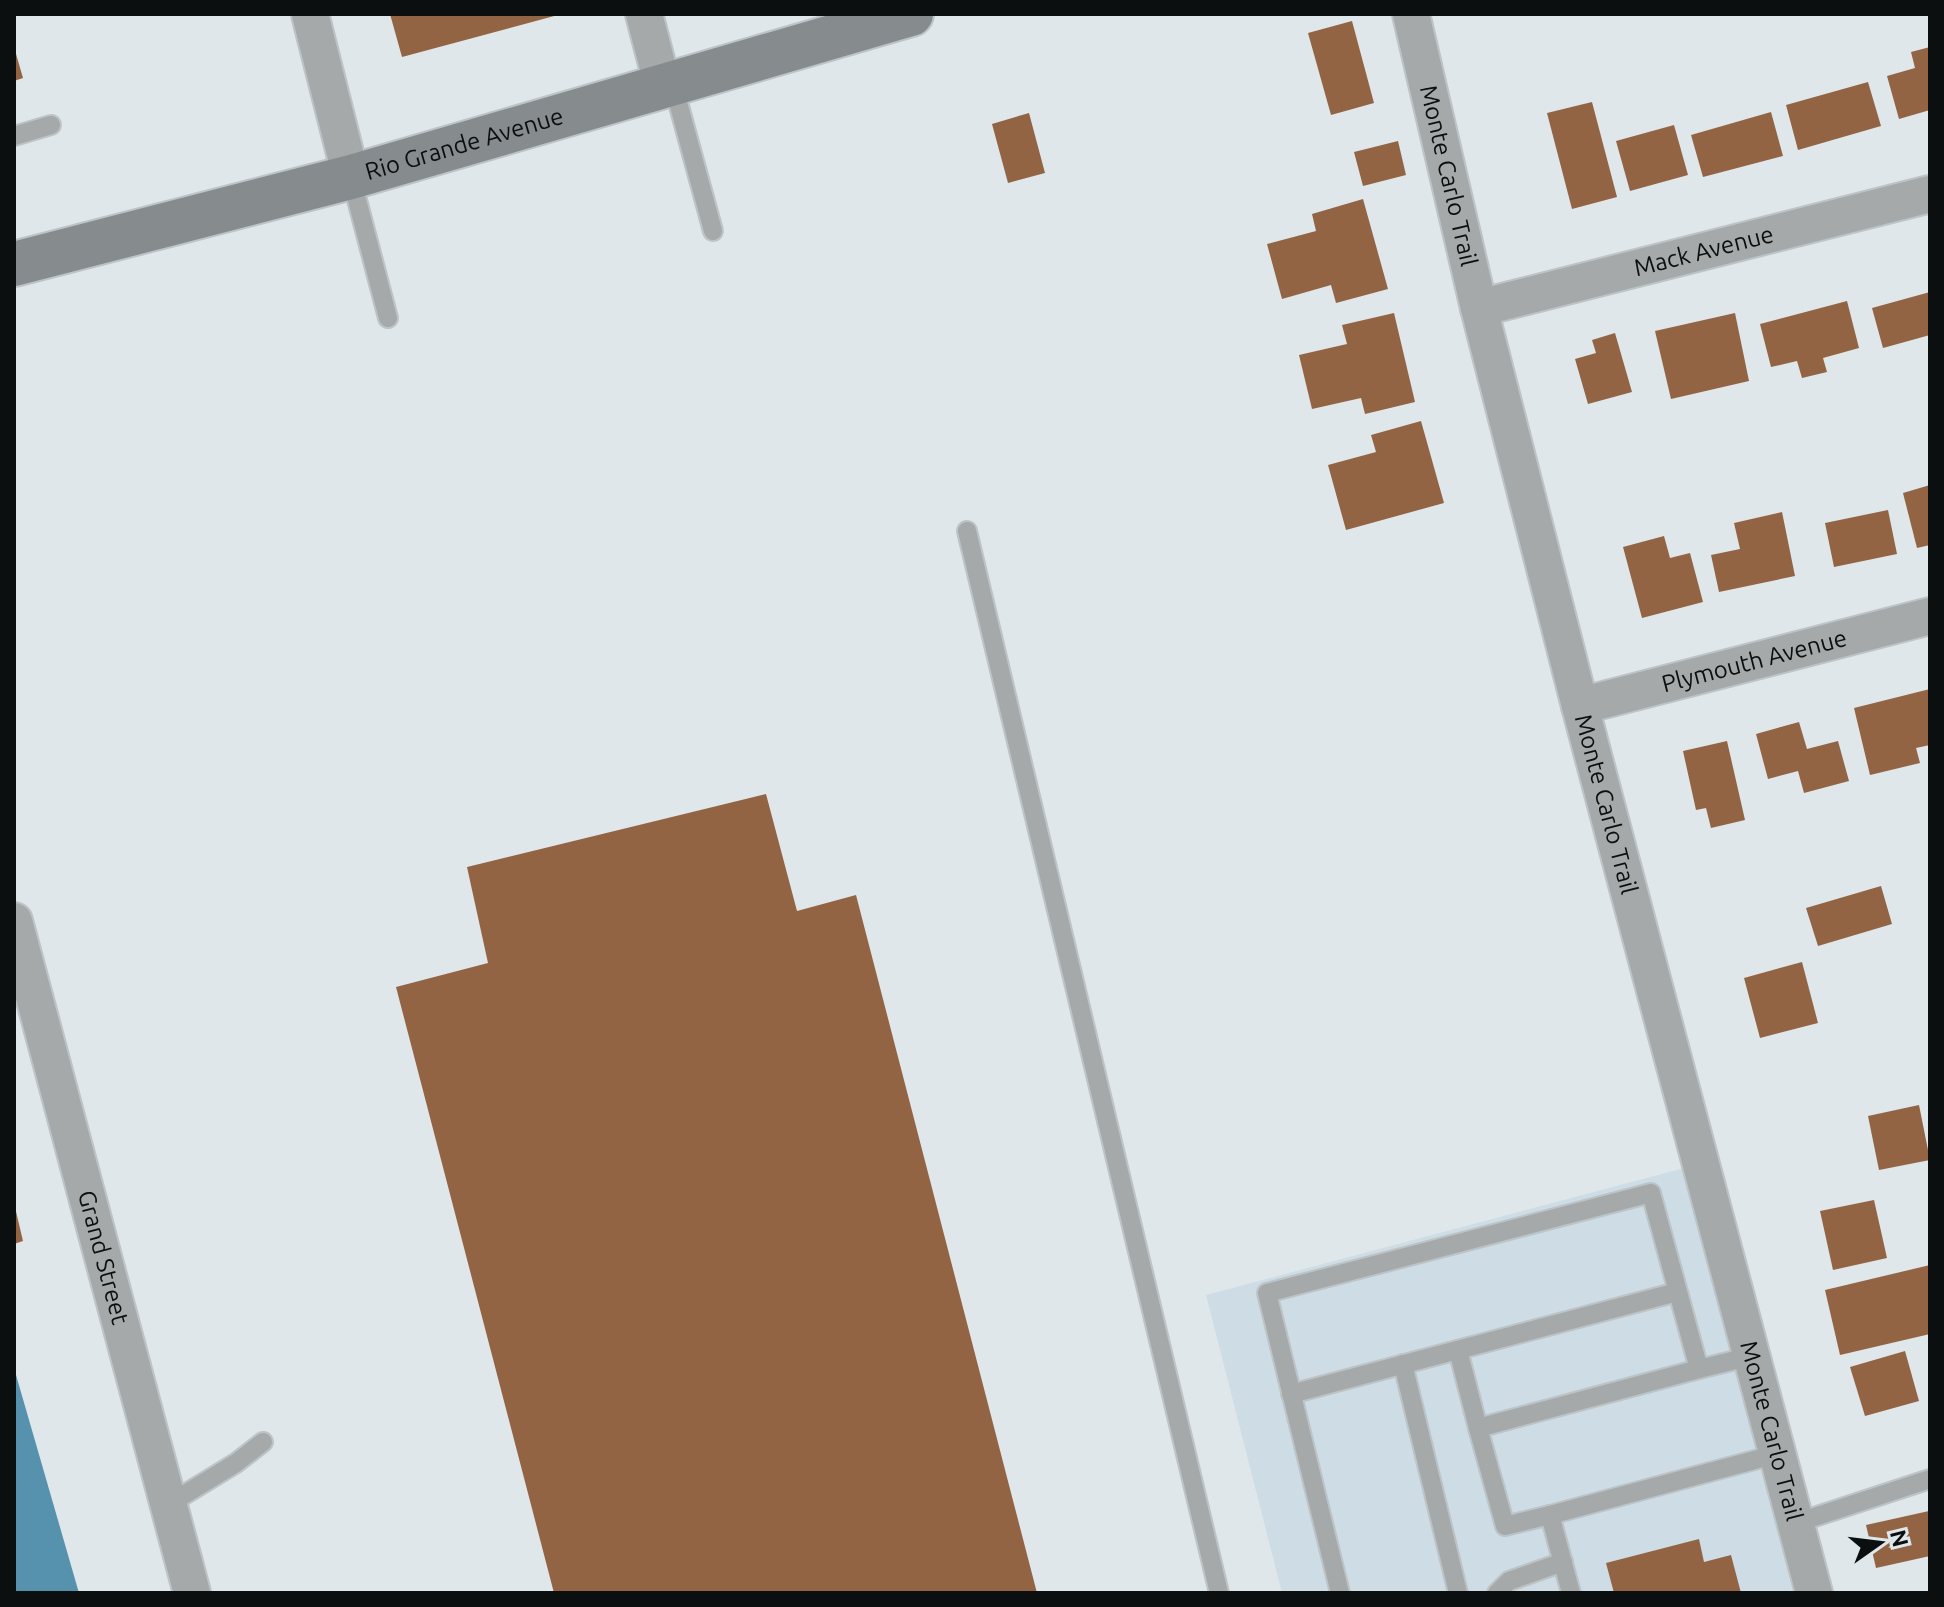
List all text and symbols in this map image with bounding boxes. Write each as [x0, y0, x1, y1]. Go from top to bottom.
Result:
street label: Monte Carlo Trail [1415, 83, 1483, 269]
street label: Rio Grande Avenue [362, 102, 566, 185]
street label: Mack Avenue [1631, 220, 1776, 281]
street label: Plymouth Avenue [1659, 624, 1850, 697]
street label: Monte Carlo Trail [1570, 711, 1643, 897]
street label: Grand Street [73, 1187, 134, 1328]
street label: Monte Carlo Trail [1735, 1338, 1808, 1524]
north arrow [1840, 1503, 1920, 1583]
text: N [1886, 1527, 1914, 1549]

